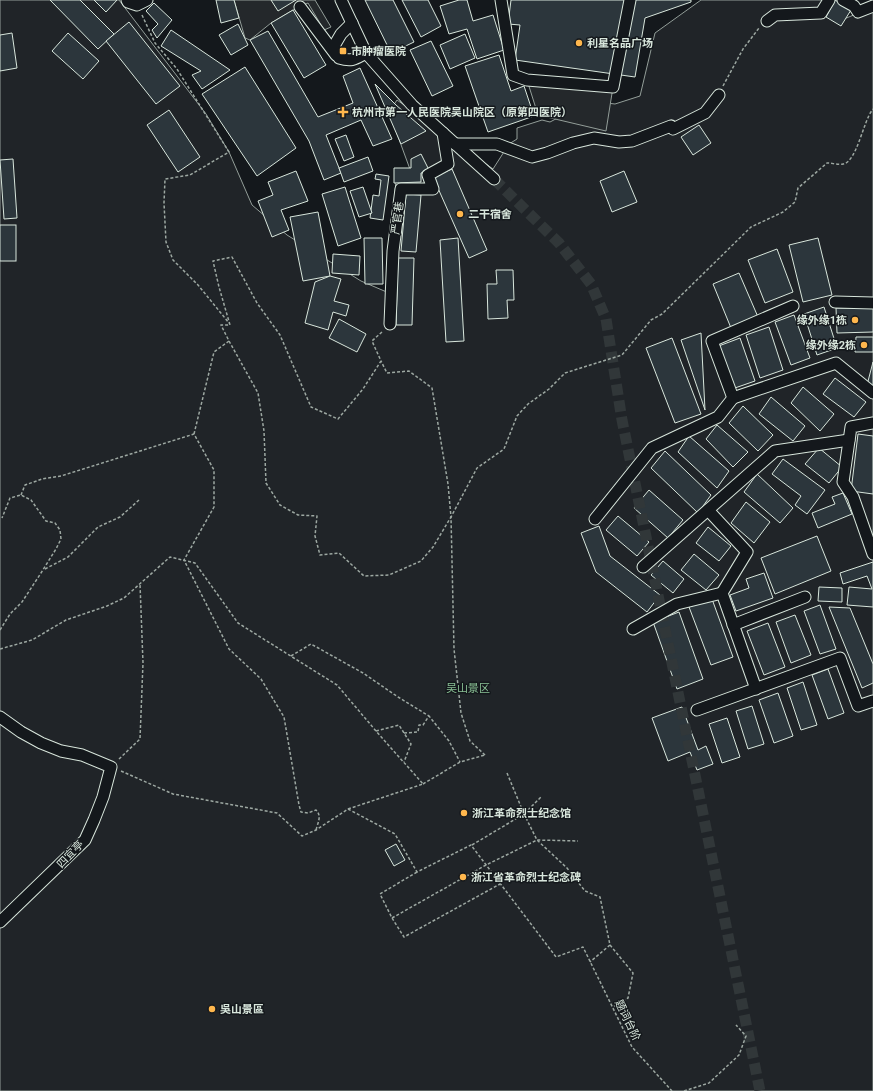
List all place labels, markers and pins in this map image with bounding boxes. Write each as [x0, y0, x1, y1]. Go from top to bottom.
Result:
place label: 利星名品广场 [587, 37, 653, 50]
marker: 利星名品广场 [574, 38, 584, 48]
place label: 市肿瘤医院 [351, 45, 406, 58]
marker: 市肿瘤医院 [338, 46, 348, 56]
marker: 杭州市第一人民医院吴山院区（原第四医院） [337, 106, 349, 118]
place label: 杭州市第一人民医院吴山院区（原第四医院） [352, 106, 572, 119]
place label: 二干宿舍 [468, 208, 512, 221]
marker: 二干宿舍 [455, 209, 465, 219]
place label: 缘外缘1栋 [797, 314, 847, 327]
marker: 缘外缘1栋 [850, 315, 860, 325]
place label: 缘外缘2栋 [806, 339, 856, 352]
marker: 缘外缘2栋 [859, 340, 869, 350]
place label: 浙江革命烈士纪念馆 [472, 807, 571, 820]
marker: 浙江革命烈士纪念馆 [459, 808, 469, 818]
place label: 浙江省革命烈士纪念碑 [471, 871, 581, 884]
marker: 浙江省革命烈士纪念碑 [458, 872, 468, 882]
place label: 吳山景區 [220, 1003, 264, 1016]
marker: 吳山景區 [207, 1004, 217, 1014]

